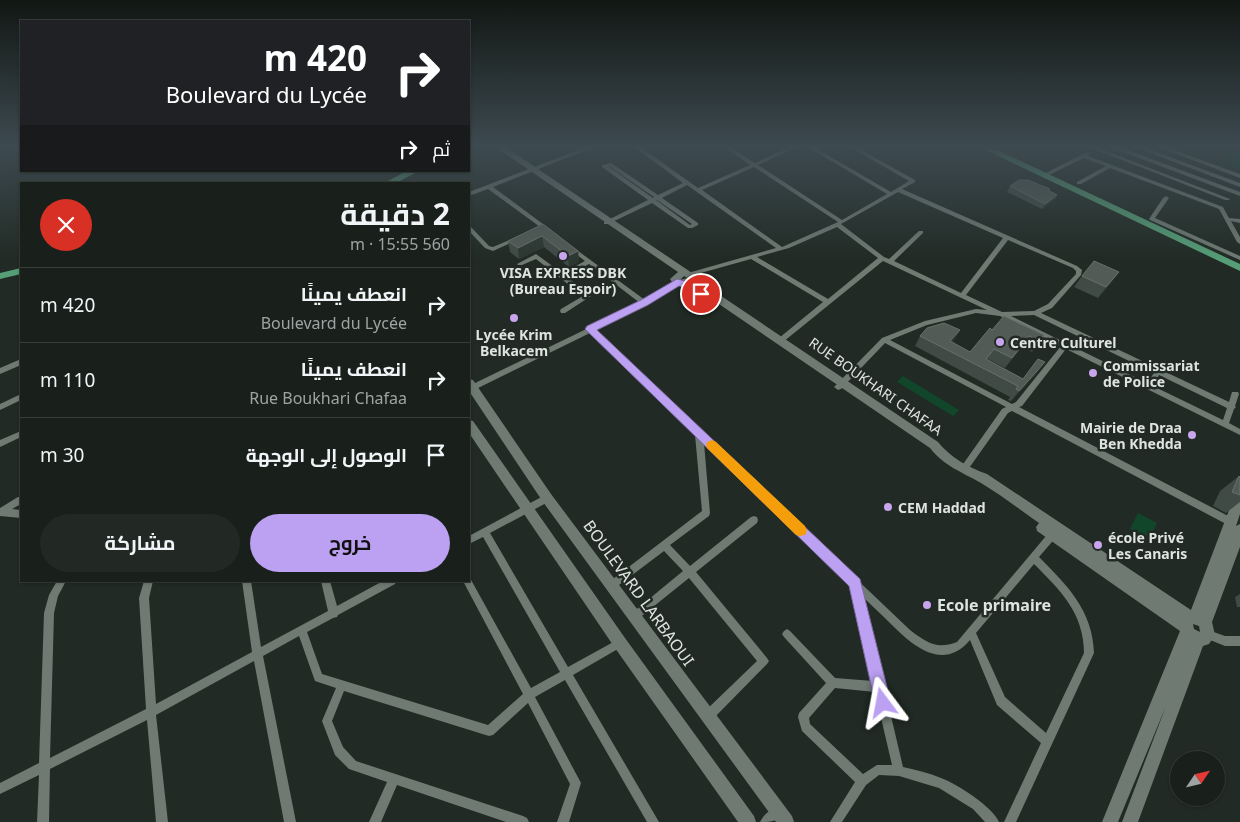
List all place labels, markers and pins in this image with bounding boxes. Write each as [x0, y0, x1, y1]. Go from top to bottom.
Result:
marker: VISA EXPRESS DBK (Bureau Espoir) [557, 250, 569, 262]
place label: VISA EXPRESS DBK (Bureau Espoir) [500, 263, 627, 298]
pin [680, 273, 722, 315]
marker: Lycée Krim Belkacem [508, 312, 520, 324]
place label: Lycée Krim Belkacem [476, 325, 552, 360]
place label: Centre Culturel [1010, 333, 1116, 352]
marker: Centre Culturel [994, 336, 1006, 348]
place label: Commissariat de Police [1103, 356, 1200, 391]
marker: Commissariat de Police [1087, 367, 1099, 379]
place label: Mairie de Draa Ben Khedda [1080, 418, 1182, 453]
marker: Mairie de Draa Ben Khedda [1186, 429, 1198, 441]
place label: CEM Haddad [898, 498, 986, 517]
marker: CEM Haddad [882, 501, 894, 513]
place label: école Privé Les Canaris [1108, 528, 1187, 563]
marker: école Privé Les Canaris [1092, 539, 1104, 551]
place label: Ecole primaire [937, 594, 1051, 616]
marker: Ecole primaire [921, 599, 933, 611]

